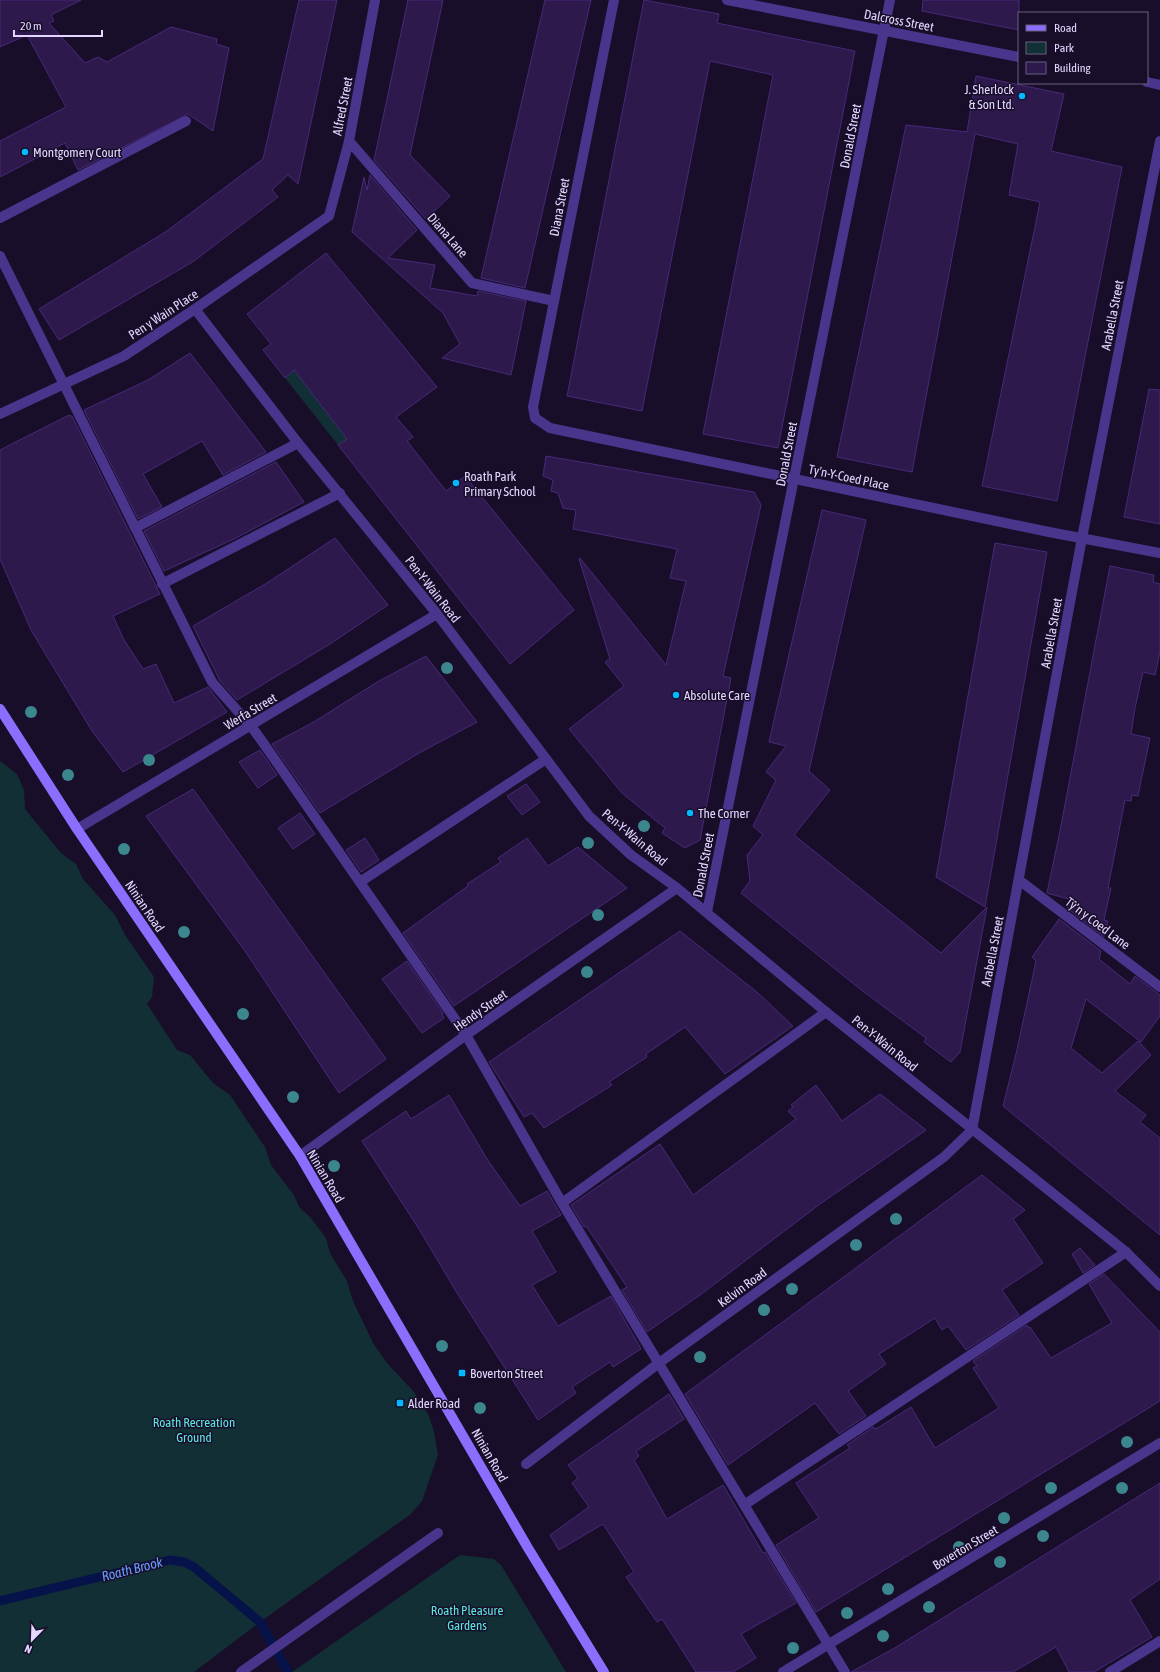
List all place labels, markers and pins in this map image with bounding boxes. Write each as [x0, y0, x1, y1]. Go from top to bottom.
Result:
place label: J. Sherlock & Son Ltd. [965, 82, 1014, 112]
marker: J. Sherlock & Son Ltd. [1017, 91, 1027, 101]
place label: Montgomery Court [33, 145, 121, 160]
marker: Montgomery Court [20, 147, 30, 157]
place label: Roath Park Primary School [464, 469, 536, 499]
marker: Roath Park Primary School [451, 478, 461, 488]
place label: Absolute Care [684, 688, 750, 703]
marker: Absolute Care [671, 690, 681, 700]
place label: The Corner [698, 806, 749, 821]
marker: The Corner [685, 808, 695, 818]
place label: Boverton Street [470, 1366, 544, 1381]
marker: Boverton Street [457, 1368, 467, 1378]
place label: Alder Road [408, 1396, 460, 1411]
marker: Alder Road [395, 1398, 405, 1408]

